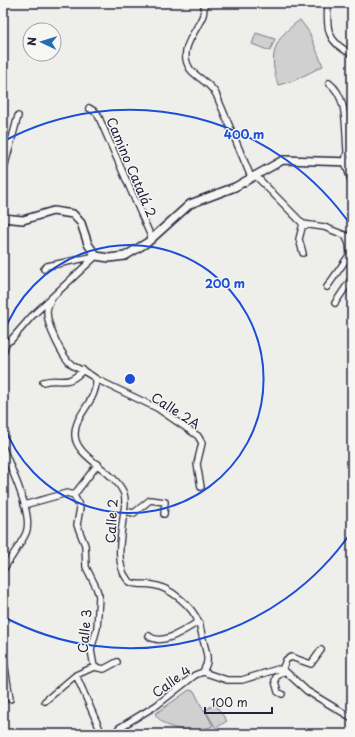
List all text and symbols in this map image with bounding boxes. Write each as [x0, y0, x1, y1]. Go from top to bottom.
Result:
north arrow [22, 22, 62, 62]
text: N [23, 36, 40, 46]
street label: Camino Catalá 2 [102, 114, 162, 220]
text: 400 m [224, 125, 264, 143]
text: 200 m [205, 274, 245, 292]
centre of rings [123, 372, 137, 386]
street label: Calle 2A [148, 387, 204, 433]
street label: Calle 2 [100, 498, 122, 544]
street label: Calle 3 [72, 608, 96, 654]
street label: Calle 4 [148, 660, 194, 702]
scale bar [205, 689, 272, 715]
text: 100 m [211, 693, 248, 711]

